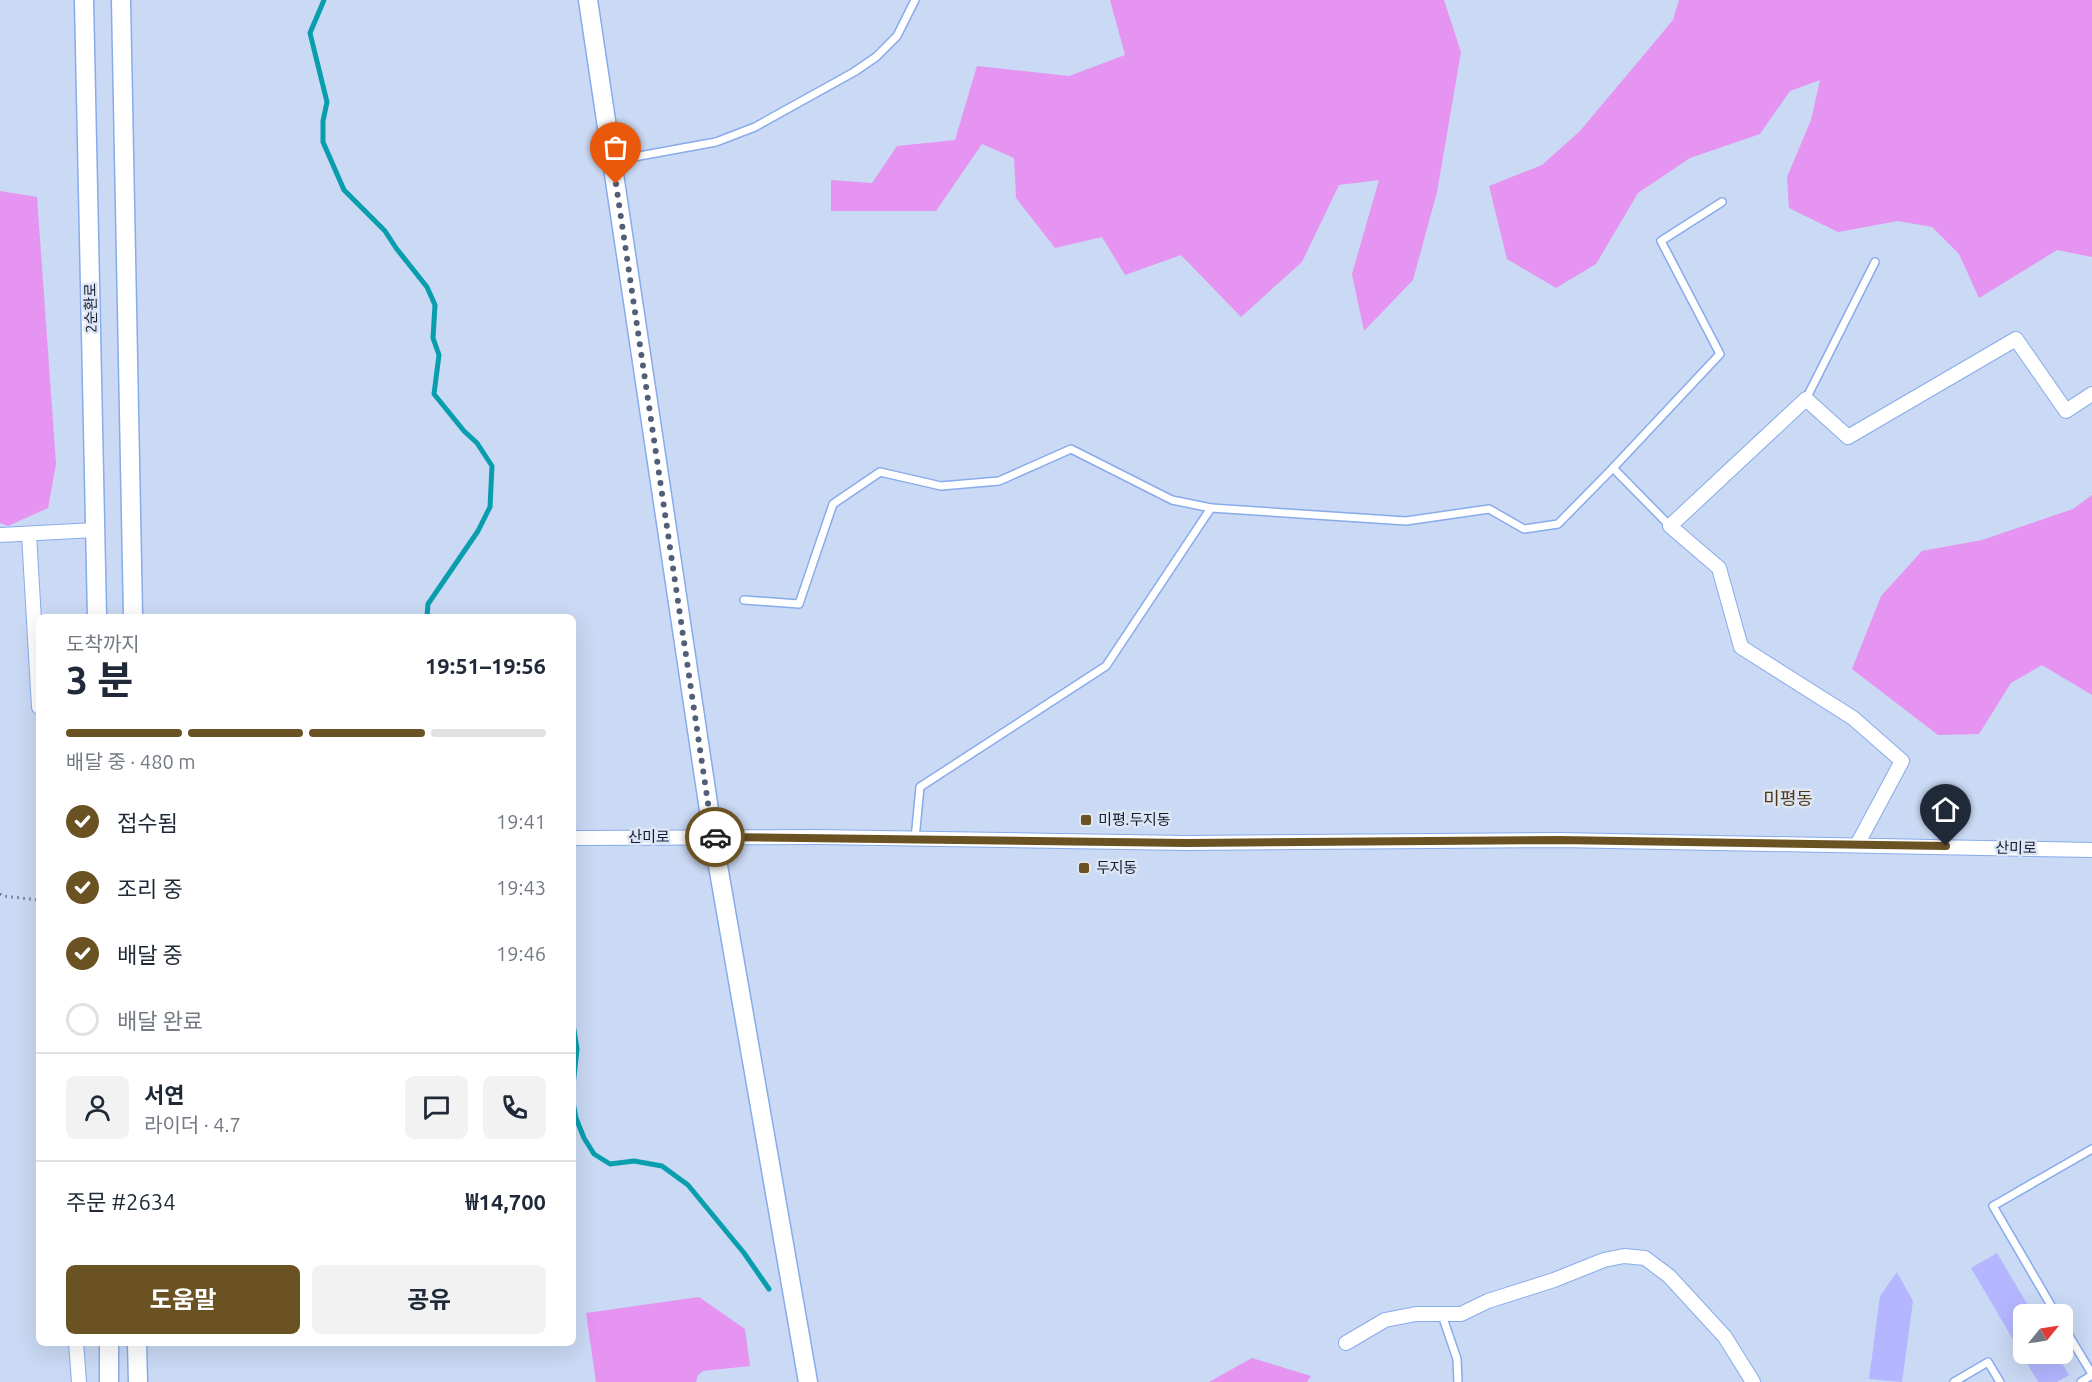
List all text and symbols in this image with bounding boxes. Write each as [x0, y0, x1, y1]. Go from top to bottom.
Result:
pin [590, 122, 641, 184]
icon: bag [599, 131, 632, 164]
street label: 2순환로 [82, 283, 99, 333]
text: 도착까지 [66, 632, 140, 655]
text: 19:51–19:56 [425, 653, 546, 678]
text: 3 분 [66, 658, 133, 701]
text: 배달 중 · 480 m [66, 750, 196, 773]
pin [1920, 784, 1971, 846]
district label: 미평동 [1763, 788, 1813, 808]
icon: home [1929, 793, 1962, 826]
icon: check [66, 805, 99, 838]
courier [685, 807, 745, 867]
text: 접수됨 [117, 810, 178, 835]
text: 19:41 [496, 810, 546, 833]
place label: 미평.두지동 [1098, 811, 1171, 828]
marker: 미평.두지동 [1079, 813, 1093, 827]
icon: car [699, 821, 732, 854]
street label: 산미로 [628, 828, 670, 845]
street label: 산미로 [1995, 839, 2037, 856]
place label: 두지동 [1096, 859, 1137, 876]
marker: 두지동 [1077, 861, 1091, 875]
icon: check [66, 871, 99, 904]
text: 조리 중 [117, 876, 183, 901]
text: 19:43 [496, 876, 546, 899]
icon: check [66, 937, 99, 970]
text: 배달 중 [117, 942, 183, 967]
text: 19:46 [496, 942, 546, 965]
text: 배달 완료 [117, 1008, 203, 1033]
button: person [66, 1076, 129, 1139]
button: chat [405, 1076, 468, 1139]
button: phone [483, 1076, 546, 1139]
text: 서연 [144, 1082, 184, 1107]
text: 라이더 · 4.7 [144, 1113, 241, 1136]
text: 주문 #2634 [66, 1189, 176, 1214]
text: ₩14,700 [466, 1189, 546, 1214]
button: 도움말 [66, 1265, 300, 1334]
button: 공유 [312, 1265, 546, 1334]
north arrow [2013, 1304, 2073, 1364]
map controls [2013, 1304, 2073, 1364]

